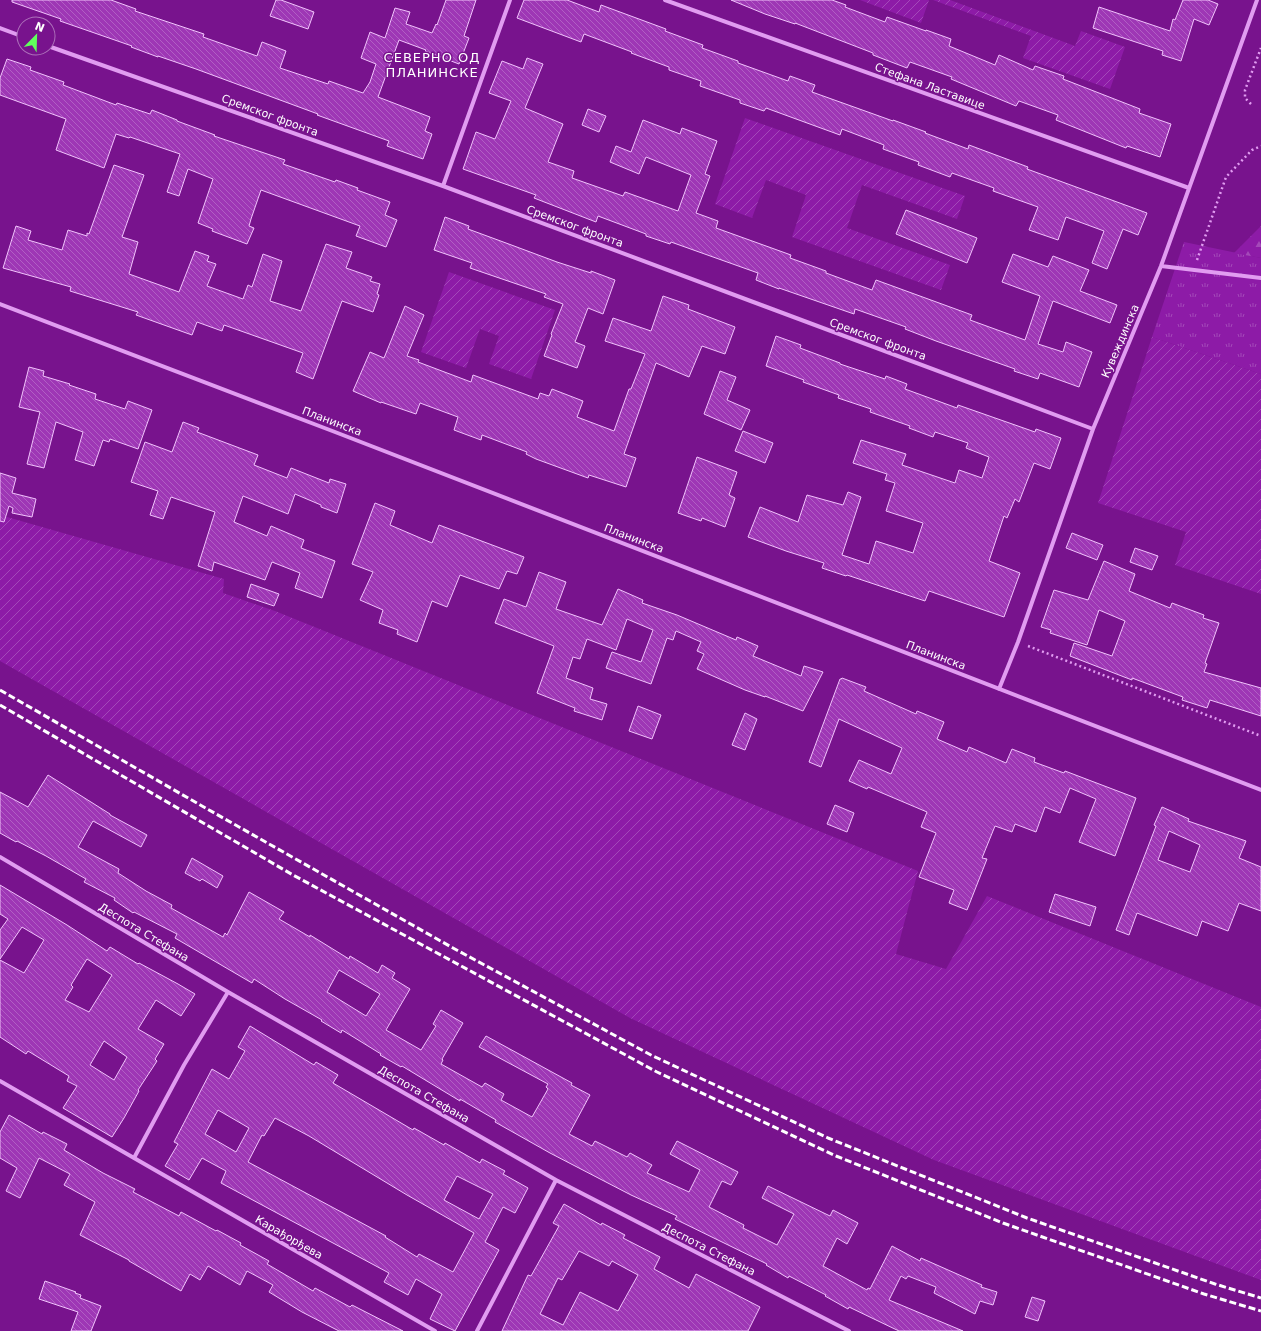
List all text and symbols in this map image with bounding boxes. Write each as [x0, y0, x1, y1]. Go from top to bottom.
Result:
north arrow [16, 16, 56, 56]
text: N [33, 19, 46, 35]
district label: СЕВЕРНО ОД ПЛАНИНСКЕ [384, 50, 480, 80]
street label: Стефана Ластавице [873, 60, 987, 113]
street label: Сремског фронта [220, 92, 320, 139]
street label: Сремског фронта [525, 203, 625, 250]
street label: Кувеждинска [1099, 302, 1142, 380]
street label: Сремског фронта [828, 316, 928, 363]
street label: Планинска [300, 404, 364, 439]
street label: Планинска [602, 521, 666, 556]
street label: Планинска [904, 638, 968, 673]
street label: Деспота Стефана [96, 900, 191, 965]
street label: Деспота Стефана [376, 1063, 472, 1126]
street label: Карађорђева [253, 1213, 325, 1262]
street label: Деспота Стефана [660, 1220, 758, 1279]

